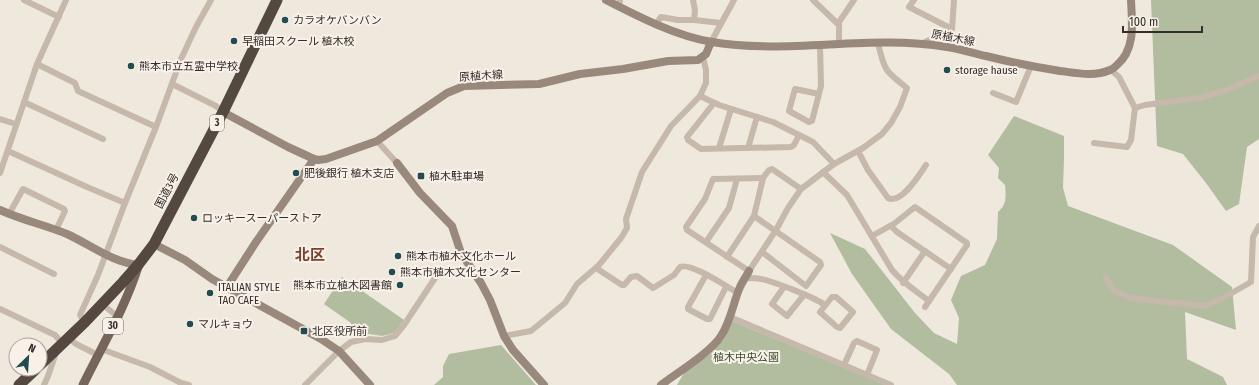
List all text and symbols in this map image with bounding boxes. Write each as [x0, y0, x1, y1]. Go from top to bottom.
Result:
scale bar [1123, 8, 1202, 34]
place label: カラオケバンバン [293, 14, 382, 27]
marker: カラオケバンバン [280, 15, 290, 25]
text: 100 m [1129, 15, 1158, 29]
street label: 原植木線 [930, 27, 976, 49]
place label: 早稲田スクール 植木校 [242, 35, 355, 48]
marker: 早稲田スクール 植木校 [229, 36, 239, 46]
place label: 熊本市立五霊中学校 [139, 60, 238, 73]
marker: 熊本市立五霊中学校 [126, 61, 136, 71]
place label: storage hause [955, 64, 1018, 77]
marker: storage hause [942, 65, 952, 75]
street label: 原植木線 [459, 68, 503, 84]
road number: 3 [210, 115, 224, 131]
place label: 肥後銀行 植木支店 [304, 167, 395, 180]
marker: 肥後銀行 植木支店 [291, 168, 301, 178]
place label: 植木駐車場 [429, 170, 484, 183]
street label: 国道3号 [152, 171, 182, 211]
marker: 植木駐車場 [416, 171, 426, 181]
place label: ロッキースーパーストア [202, 212, 322, 225]
marker: ロッキースーパーストア [189, 213, 199, 223]
district label: 北区 [295, 246, 325, 264]
place label: 熊本市植木文化ホール [406, 250, 516, 263]
marker: 熊本市植木文化ホール [393, 251, 403, 261]
place label: 熊本市植木文化センター [400, 266, 521, 279]
marker: 熊本市植木文化センター [387, 267, 397, 277]
place label: 熊本市立植木図書館 [293, 279, 392, 292]
marker: 熊本市立植木図書館 [395, 280, 405, 290]
place label: ITALIAN STYLE TAO CAFE [218, 281, 280, 307]
marker: ITALIAN STYLE TAO CAFE [205, 288, 215, 298]
road number: 30 [103, 318, 123, 334]
place label: マルキョウ [198, 318, 253, 331]
marker: マルキョウ [185, 319, 195, 329]
place label: 北区役所前 [312, 325, 367, 338]
marker: 北区役所前 [299, 326, 309, 336]
north arrow [8, 337, 48, 377]
text: N [26, 341, 38, 356]
park label: 植木中央公園 [713, 351, 779, 364]

